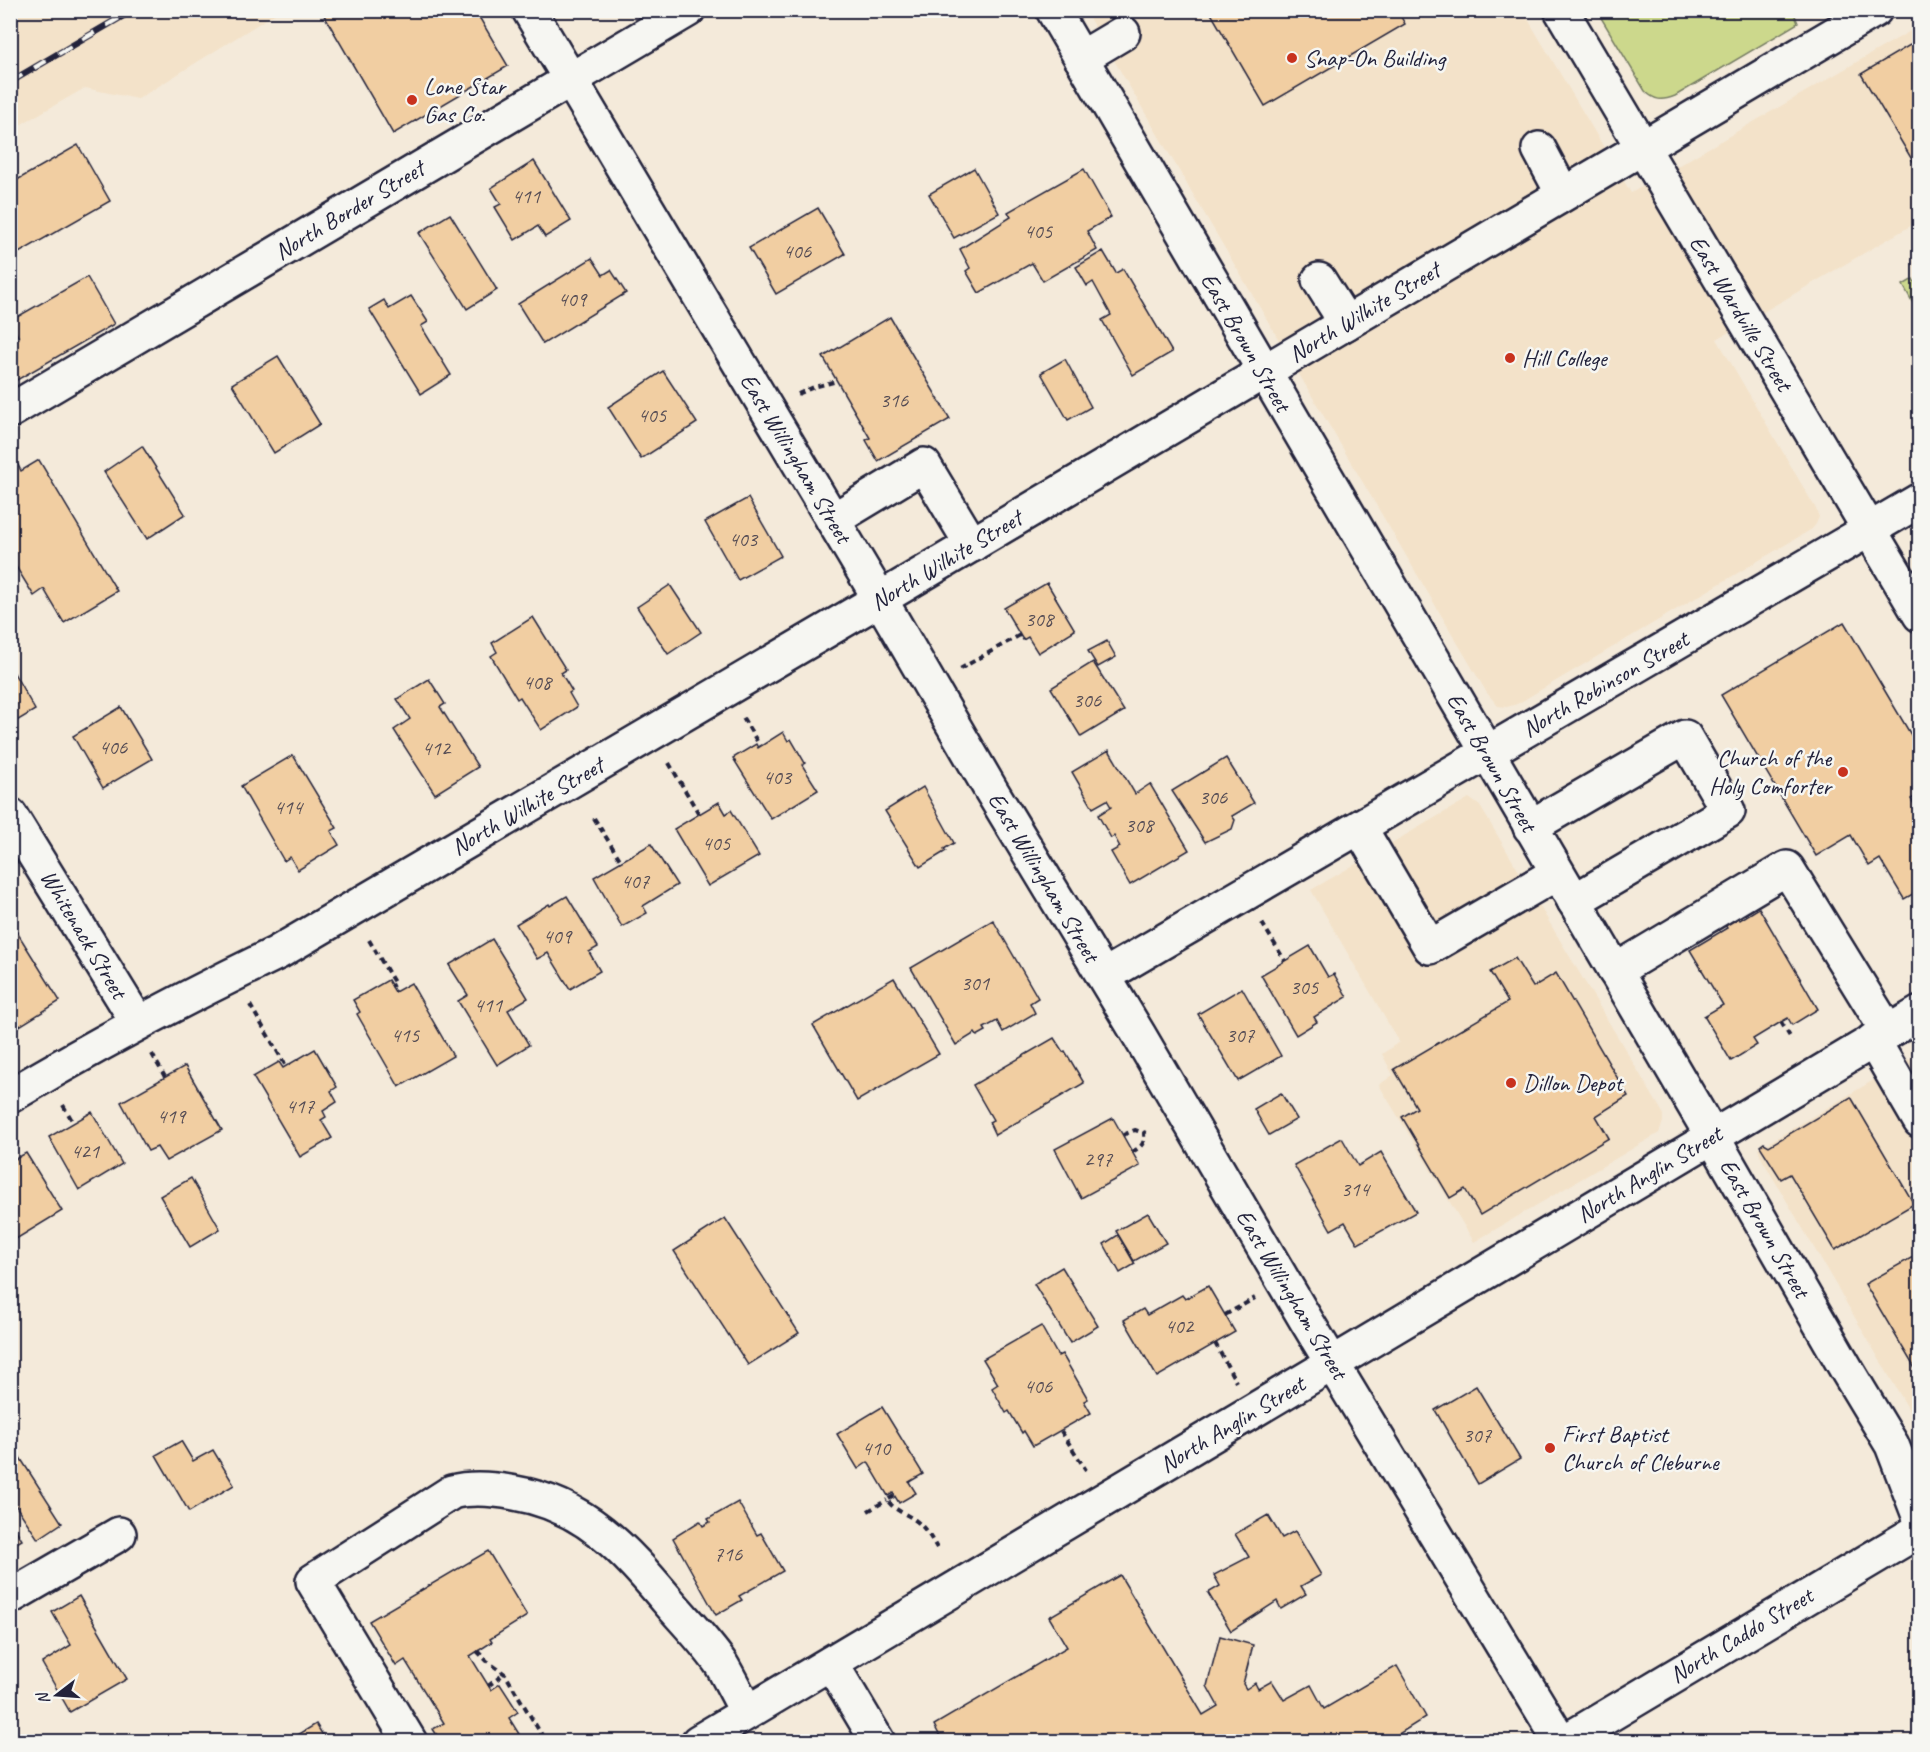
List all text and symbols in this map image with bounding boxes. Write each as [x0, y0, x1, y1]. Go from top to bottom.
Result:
place label: Snap-On Building [1304, 43, 1448, 73]
marker: Snap-On Building [1285, 51, 1299, 65]
place label: Lone Star Gas Co. [424, 71, 508, 129]
marker: Lone Star Gas Co. [405, 93, 419, 107]
street label: North Border Street [269, 152, 432, 267]
house number: 411 [512, 183, 542, 209]
house number: 405 [1024, 218, 1054, 244]
street label: East Wardville Street [1683, 230, 1800, 398]
house number: 406 [783, 238, 812, 264]
street label: North Wilhite Street [1283, 253, 1448, 369]
street label: East Brown Street [1194, 267, 1299, 419]
house number: 409 [558, 286, 588, 312]
place label: Hill College [1522, 343, 1609, 373]
marker: Hill College [1503, 351, 1517, 365]
street label: East Willingham Street [734, 368, 860, 550]
house number: 316 [880, 387, 909, 413]
house number: 405 [638, 402, 668, 428]
street label: North Wilhite Street [865, 501, 1030, 617]
house number: 403 [729, 526, 759, 552]
house number: 308 [1025, 606, 1056, 632]
street label: North Robinson Street [1516, 623, 1695, 744]
house number: 408 [523, 669, 554, 695]
house number: 306 [1073, 687, 1102, 713]
street label: East Brown Street [1440, 687, 1545, 839]
house number: 406 [99, 734, 128, 760]
house number: 412 [422, 735, 452, 761]
place label: Church of the Holy Comforter [1709, 743, 1833, 801]
street label: North Wilhite Street [445, 749, 611, 862]
house number: 403 [763, 764, 793, 790]
marker: Church of the Holy Comforter [1836, 765, 1850, 779]
house number: 306 [1199, 784, 1228, 810]
street label: East Willingham Street [982, 787, 1108, 969]
house number: 414 [274, 794, 305, 820]
house number: 308 [1125, 812, 1156, 838]
house number: 405 [702, 830, 732, 856]
street label: Whitenack Street [34, 864, 135, 1006]
house number: 407 [621, 868, 651, 894]
house number: 409 [543, 923, 573, 949]
house number: 301 [961, 970, 991, 996]
house number: 305 [1290, 974, 1320, 1000]
house number: 411 [474, 992, 504, 1018]
house number: 415 [391, 1022, 421, 1048]
house number: 307 [1226, 1022, 1256, 1048]
place label: Dillon Depot [1523, 1068, 1624, 1098]
marker: Dillon Depot [1504, 1076, 1518, 1090]
house number: 417 [286, 1093, 316, 1119]
house number: 419 [157, 1103, 187, 1129]
street label: North Anglin Street [1571, 1118, 1729, 1229]
house number: 421 [71, 1138, 101, 1164]
house number: 297 [1084, 1146, 1114, 1172]
street label: East Brown Street [1713, 1153, 1818, 1305]
house number: 314 [1341, 1176, 1372, 1202]
street label: East Willingham Street [1230, 1204, 1356, 1386]
house number: 402 [1165, 1313, 1195, 1339]
street label: North Anglin Street [1154, 1368, 1312, 1479]
house number: 406 [1024, 1373, 1053, 1399]
place label: First Baptist Church of Cleburne [1562, 1419, 1721, 1477]
house number: 307 [1463, 1422, 1493, 1448]
house number: 410 [862, 1435, 892, 1461]
marker: First Baptist Church of Cleburne [1543, 1441, 1557, 1455]
house number: 716 [714, 1541, 743, 1567]
street label: North Caddo Street [1664, 1579, 1820, 1690]
north arrow [27, 1665, 87, 1725]
text: N [32, 1688, 55, 1707]

